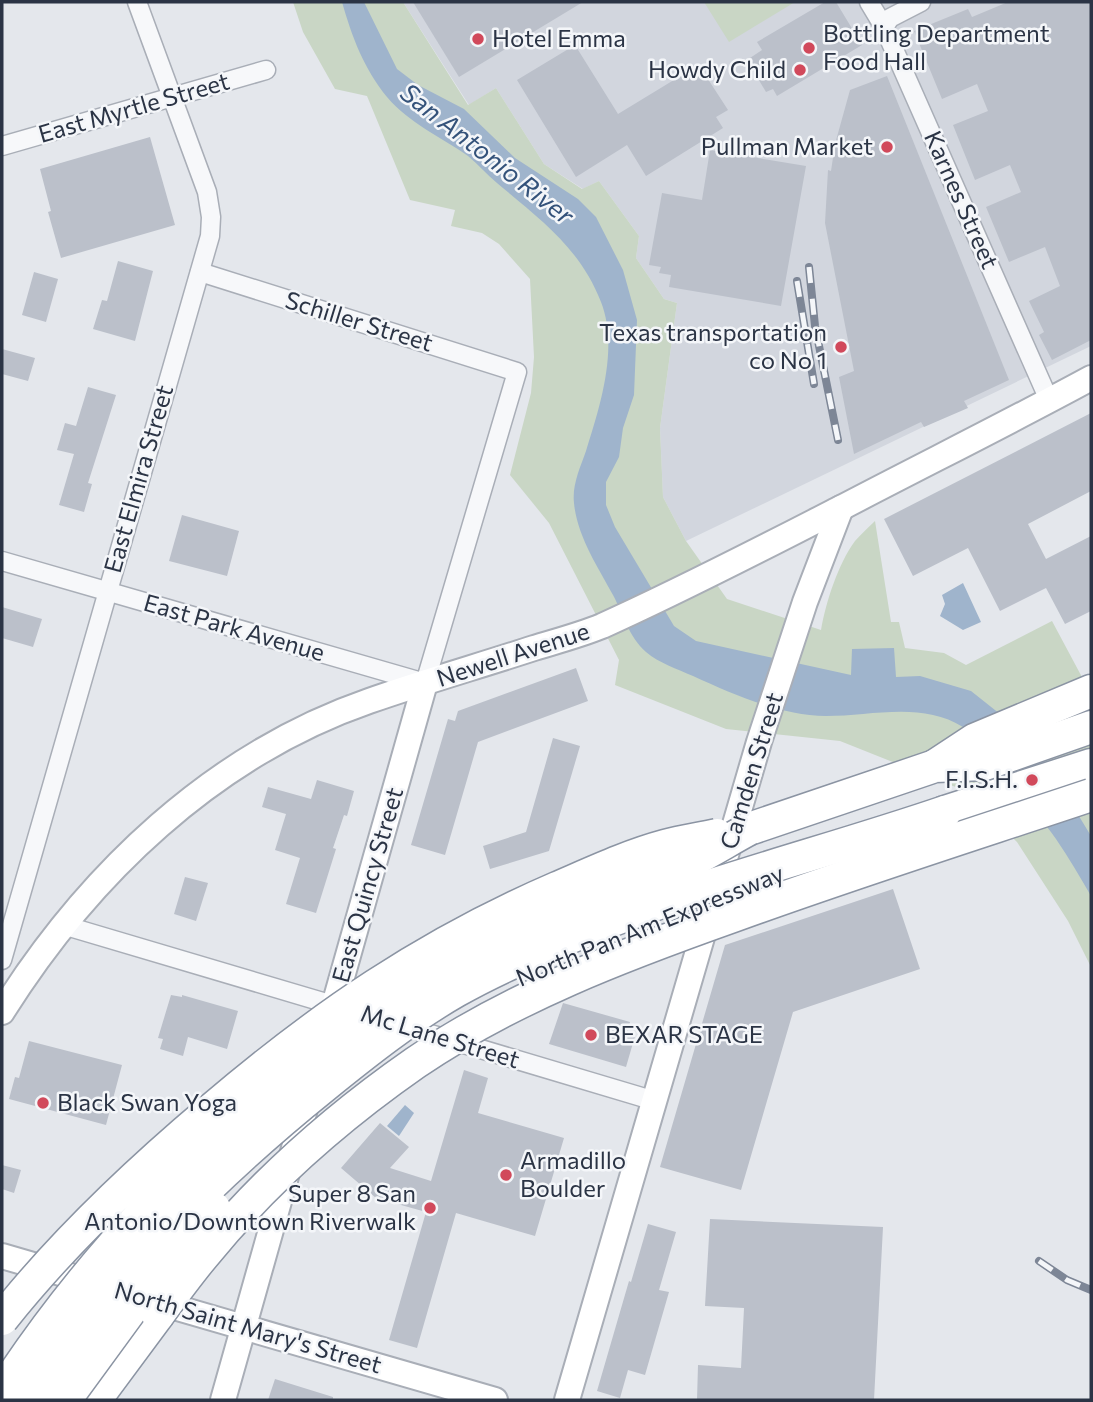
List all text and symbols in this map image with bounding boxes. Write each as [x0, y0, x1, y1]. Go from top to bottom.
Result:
place label: Bottling Department Food Hall [823, 18, 1050, 75]
place label: Hotel Emma [492, 23, 626, 52]
marker: Hotel Emma [470, 31, 486, 47]
marker: Bottling Department Food Hall [801, 40, 817, 56]
place label: Howdy Child [648, 54, 786, 83]
marker: Howdy Child [792, 62, 808, 78]
street label: East Myrtle Street [35, 65, 233, 148]
water label: San Antonio River [395, 76, 582, 231]
street label: Karnes Street [919, 126, 1006, 273]
place label: Pullman Market [701, 131, 873, 160]
marker: Pullman Market [879, 139, 895, 155]
street label: Schiller Street [282, 284, 437, 357]
place label: Texas transportation co No 1 [599, 317, 827, 374]
marker: Texas transportation co No 1 [833, 339, 849, 355]
street label: East Elmira Street [97, 381, 178, 576]
street label: East Park Avenue [141, 587, 328, 666]
street label: Newell Avenue [433, 615, 592, 692]
street label: Camden Street [713, 688, 788, 853]
place label: F.I.S.H. [945, 764, 1018, 793]
marker: F.I.S.H. [1024, 772, 1040, 788]
street label: East Quincy Street [325, 783, 408, 986]
street label: North Pan Am Expressway [511, 857, 788, 992]
street label: Mc Lane Street [358, 998, 523, 1074]
place label: BEXAR STAGE [605, 1019, 763, 1048]
marker: BEXAR STAGE [583, 1027, 599, 1043]
place label: Black Swan Yoga [57, 1087, 237, 1116]
marker: Black Swan Yoga [35, 1095, 51, 1111]
place label: Armadillo Boulder [520, 1145, 626, 1202]
marker: Armadillo Boulder [498, 1167, 514, 1183]
place label: Super 8 San Antonio/Downtown Riverwalk [84, 1178, 416, 1235]
marker: Super 8 San Antonio/Downtown Riverwalk [422, 1200, 438, 1216]
street label: North Saint Mary's Street [111, 1274, 386, 1379]

